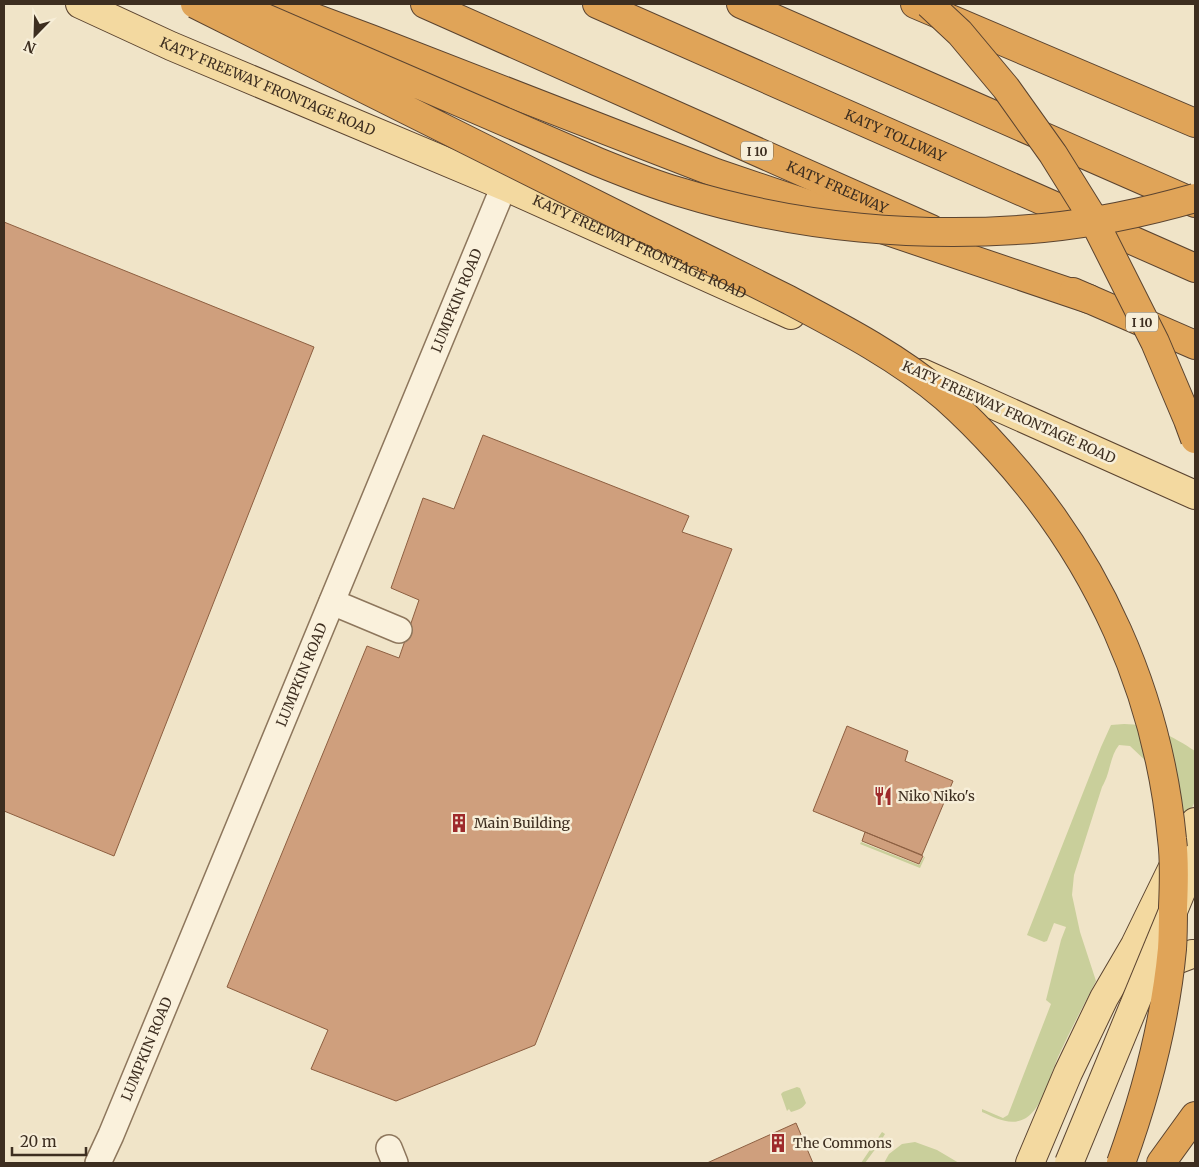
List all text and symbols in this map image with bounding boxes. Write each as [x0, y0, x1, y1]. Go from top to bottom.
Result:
north arrow [10, 10, 60, 60]
street label: KATY FREEWAY FRONTAGE ROAD [157, 33, 379, 140]
text: N [21, 37, 39, 57]
street label: KATY TOLLWAY [842, 105, 950, 166]
road number: I 10 [741, 142, 773, 160]
street label: KATY FREEWAY [784, 157, 891, 218]
street label: KATY FREEWAY FRONTAGE ROAD [530, 191, 749, 303]
street label: LUMPKIN ROAD [427, 246, 486, 355]
road number: I 10 [1126, 313, 1158, 332]
street label: KATY FREEWAY FRONTAGE ROAD [899, 357, 1119, 468]
street label: LUMPKIN ROAD [272, 620, 331, 729]
restaurant icon: Niko Niko's [872, 785, 894, 807]
place label: Niko Niko's [898, 787, 975, 805]
building icon: Main Building [448, 812, 470, 834]
place label: Main Building [474, 814, 571, 832]
street label: LUMPKIN ROAD [117, 994, 176, 1104]
scale bar [12, 1124, 86, 1156]
text: 20 m [20, 1132, 57, 1151]
building icon: The Commons [767, 1132, 789, 1154]
place label: The Commons [793, 1134, 892, 1152]

